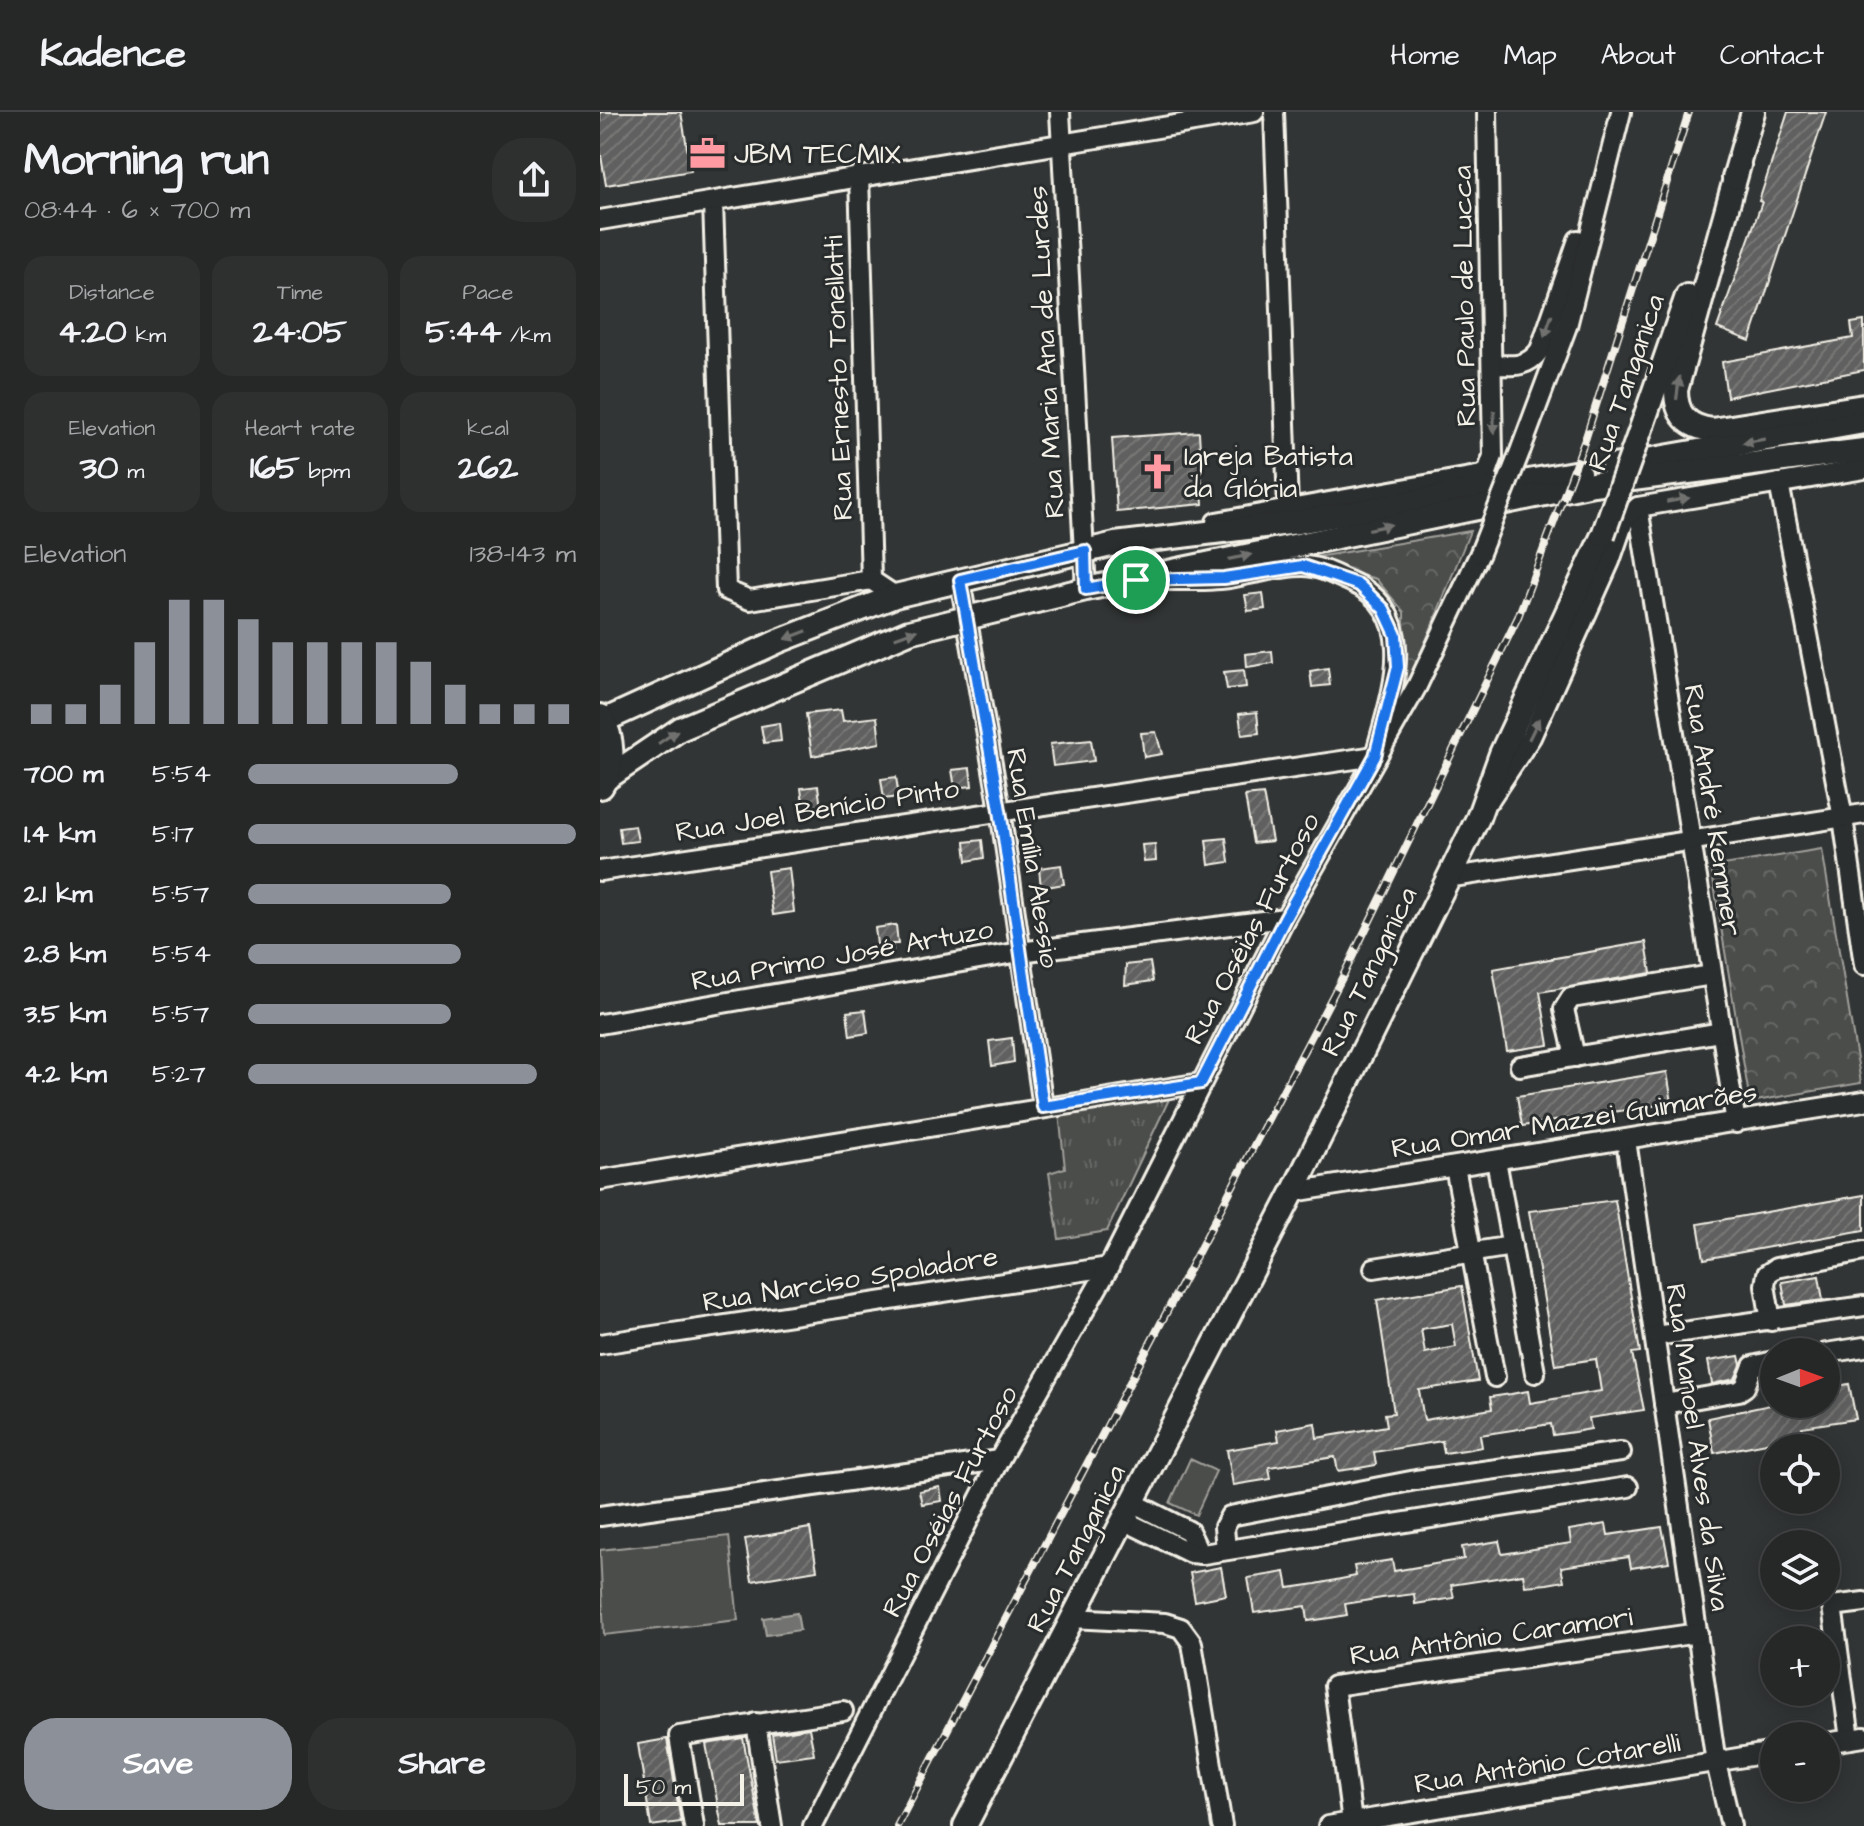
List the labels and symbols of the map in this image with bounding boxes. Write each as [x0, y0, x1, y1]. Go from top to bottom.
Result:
office icon: JBM TECMIX [689, 134, 727, 172]
place label: JBM TECMIX [734, 135, 901, 174]
street label: Rua Paulo de Lucca [1443, 165, 1486, 427]
street label: Rua Maria Ana de Lurdes [1018, 185, 1075, 519]
street label: Rua Ernesto Tonellatti [814, 235, 863, 521]
street label: Rua Tanganica [1578, 289, 1676, 476]
one-way arrow [1541, 314, 1554, 338]
one-way arrow [1672, 376, 1685, 401]
one-way arrow [1488, 410, 1500, 435]
one-way arrow [1741, 436, 1766, 448]
place label: Igreja Batista da Glória [1184, 437, 1353, 508]
church icon: Igreja Batista da Glória [1139, 452, 1177, 490]
one-way arrow [1666, 493, 1691, 505]
one-way arrow [1367, 521, 1392, 533]
pin [1102, 546, 1170, 614]
one-way arrow [1228, 550, 1253, 563]
one-way arrow [894, 627, 918, 640]
one-way arrow [784, 628, 808, 641]
street label: Rua André Kemmer [1673, 682, 1752, 939]
one-way arrow [1527, 717, 1541, 740]
one-way arrow [657, 731, 679, 745]
street label: Rua Emília Alessio [996, 746, 1069, 971]
street label: Rua Joel Benício Pinto [673, 769, 962, 852]
street label: Rua Oséias Furtoso [1175, 806, 1330, 1051]
street label: Rua Tanganica [1311, 880, 1428, 1063]
street label: Rua Primo José Artuzo [688, 910, 996, 1001]
street label: Rua Omar Mazzei Guimarães [1389, 1072, 1760, 1169]
street label: Rua Narciso Spoladore [700, 1237, 1001, 1322]
street label: Rua Manoel Alves da Silva [1655, 1281, 1740, 1613]
north arrow [1760, 1338, 1840, 1418]
street label: Rua Oséias Furtoso [873, 1379, 1028, 1624]
street label: Rua Tanganica [1017, 1458, 1136, 1640]
street label: Rua Antônio Caramori [1347, 1597, 1635, 1676]
street label: Rua Antônio Cotarelli [1412, 1723, 1683, 1804]
scale bar [624, 1770, 744, 1806]

